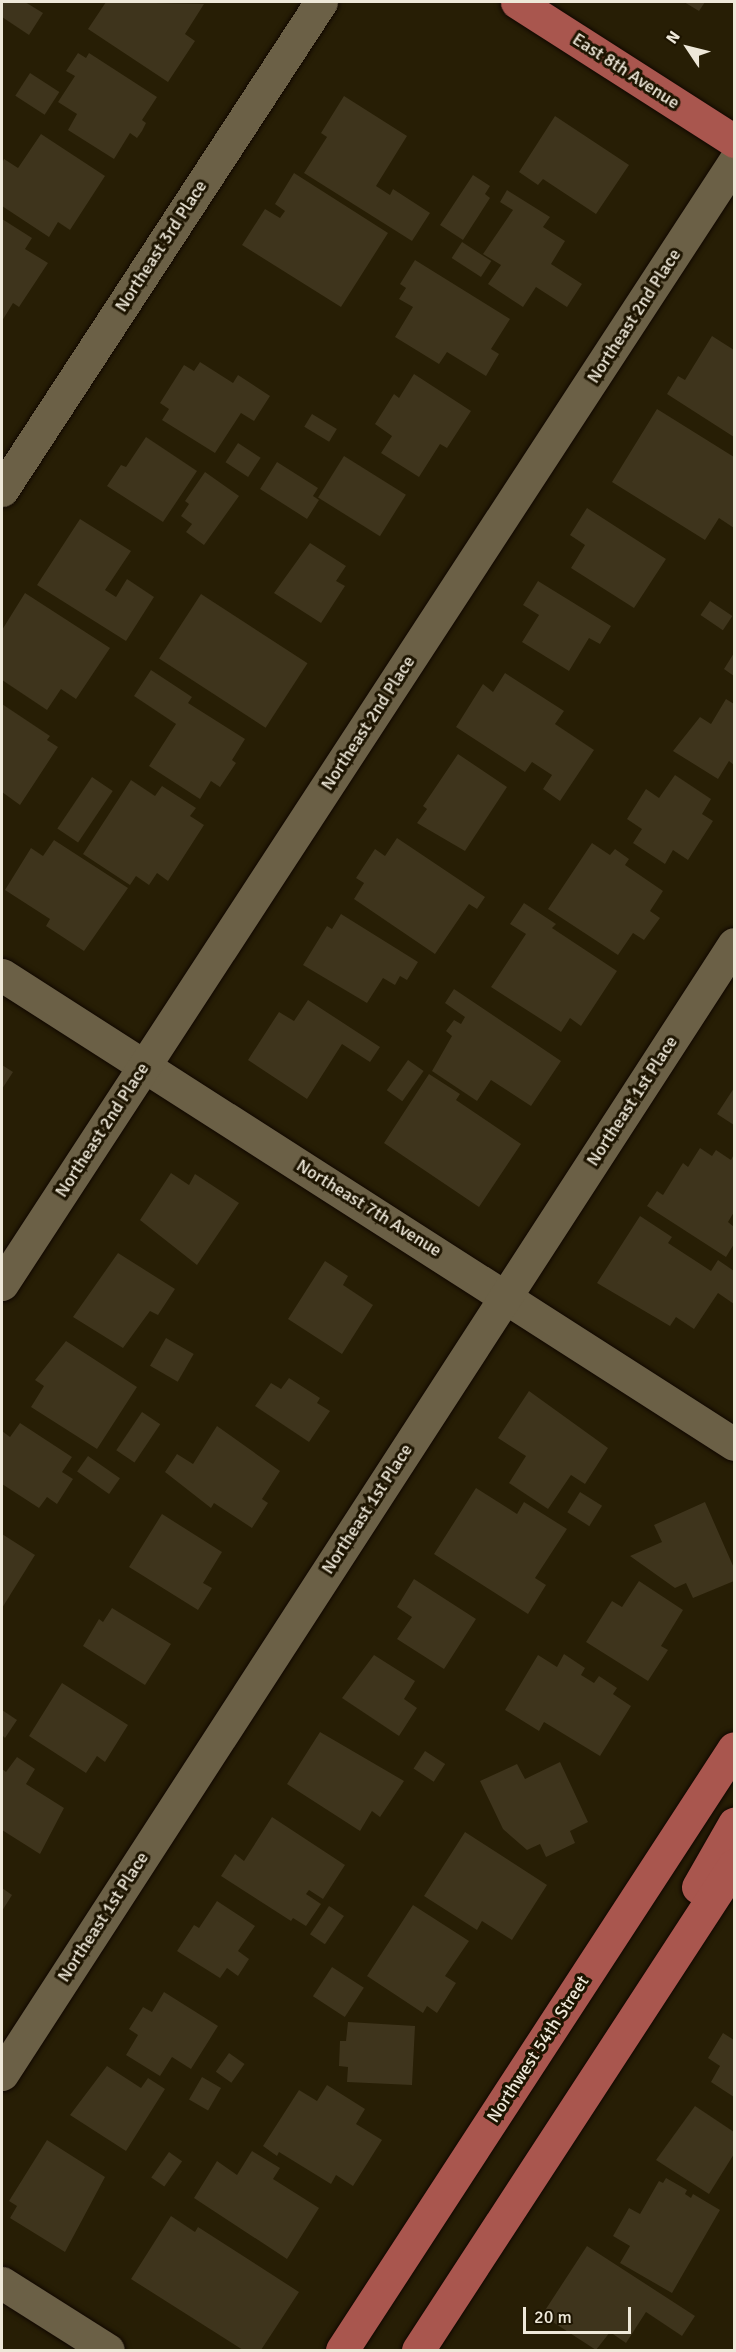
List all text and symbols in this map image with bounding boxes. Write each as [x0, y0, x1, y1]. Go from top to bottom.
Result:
north arrow [658, 18, 718, 78]
text: N [662, 27, 685, 48]
street label: East 8th Avenue [568, 28, 684, 114]
street label: Northeast 3rd Place [110, 176, 212, 316]
street label: Northeast 2nd Place [582, 245, 686, 387]
street label: Northeast 2nd Place [316, 652, 420, 794]
street label: Northeast 1st Place [582, 1032, 682, 1170]
street label: Northeast 2nd Place [50, 1059, 154, 1201]
street label: Northeast 7th Avenue [292, 1155, 446, 1261]
street label: Northeast 1st Place [317, 1440, 417, 1578]
street label: Northeast 1st Place [53, 1848, 153, 1986]
street label: Northwest 54th Street [482, 1972, 594, 2126]
scale bar [526, 2295, 634, 2333]
text: 20 m [534, 2306, 572, 2328]

